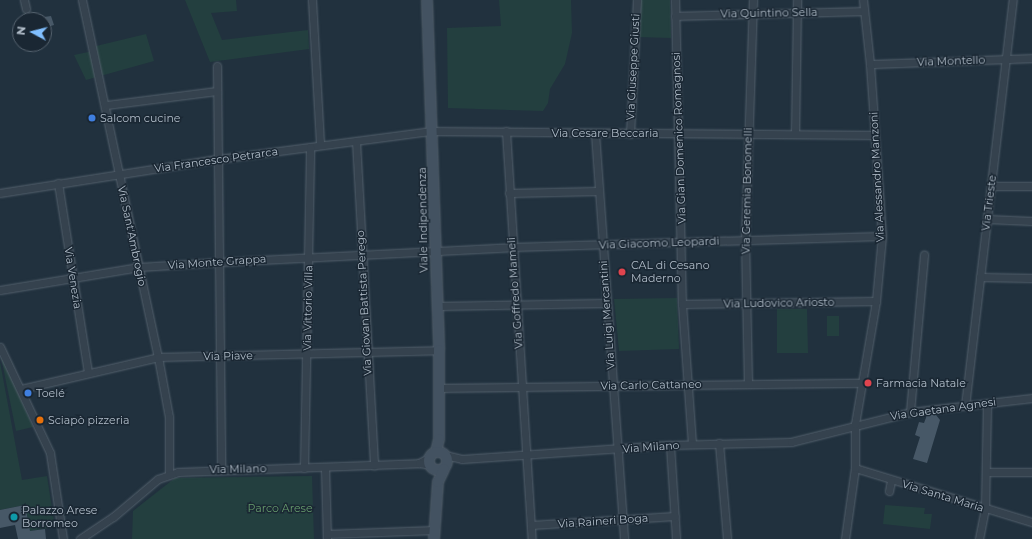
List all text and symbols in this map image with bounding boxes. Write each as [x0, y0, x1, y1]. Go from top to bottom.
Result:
street label: Via Quintino Sella [720, 6, 818, 20]
north arrow [12, 12, 52, 52]
street label: Via Giuseppe Giusti [624, 13, 642, 121]
text: N [14, 25, 29, 36]
street label: Via Gian Domenico Romagnosi [669, 52, 689, 224]
street label: Via Montello [917, 53, 985, 69]
place label: Salcom cucine [100, 111, 180, 125]
street label: Via Alessandro Manzoni [867, 111, 887, 243]
marker: Salcom cucine [87, 113, 97, 123]
street label: Via Cesare Beccaria [551, 126, 659, 140]
street label: Via Geremia Bonomelli [739, 128, 755, 254]
street label: Via Francesco Petrarca [153, 145, 279, 175]
street label: Viale Indipendenza [415, 167, 431, 273]
street label: Via Trieste [979, 174, 999, 232]
street label: Via Sant'Ambrogio [115, 185, 149, 287]
street label: Via Giovan Battista Perego [354, 230, 374, 376]
street label: Via Giacomo Leopardi [598, 234, 720, 252]
street label: Via Goffredo Mameli [505, 237, 525, 349]
street label: Via Venezia [62, 246, 84, 310]
street label: Via Monte Grappa [167, 252, 267, 272]
place label: CAL di Cesano Maderno [631, 259, 710, 285]
street label: Via Luigi Mercantini [597, 260, 617, 370]
street label: Via Vittorio Villa [301, 265, 315, 351]
marker: CAL di Cesano Maderno [616, 266, 628, 278]
street label: Via Ludovico Ariosto [723, 295, 835, 311]
street label: Via Piave [203, 349, 253, 363]
place label: Farmacia Natale [876, 376, 966, 390]
street label: Via Carlo Cattaneo [600, 378, 702, 392]
marker: Farmacia Natale [863, 378, 873, 388]
place label: Toelé [36, 386, 65, 400]
marker: Toelé [23, 388, 33, 398]
street label: Via Gaetana Agnesi [889, 395, 997, 423]
place label: Sciapò pizzeria [48, 413, 130, 427]
marker: Sciapò pizzeria [35, 415, 45, 425]
street label: Via Milano [622, 438, 680, 456]
street label: Via Milano [209, 462, 267, 476]
street label: Via Santa Maria [900, 477, 986, 515]
park label: Parco Arese [247, 501, 313, 515]
place label: Palazzo Arese Borromeo [22, 504, 97, 530]
street label: Via Raineri Boga [557, 511, 649, 531]
marker: Palazzo Arese Borromeo [9, 512, 19, 522]

